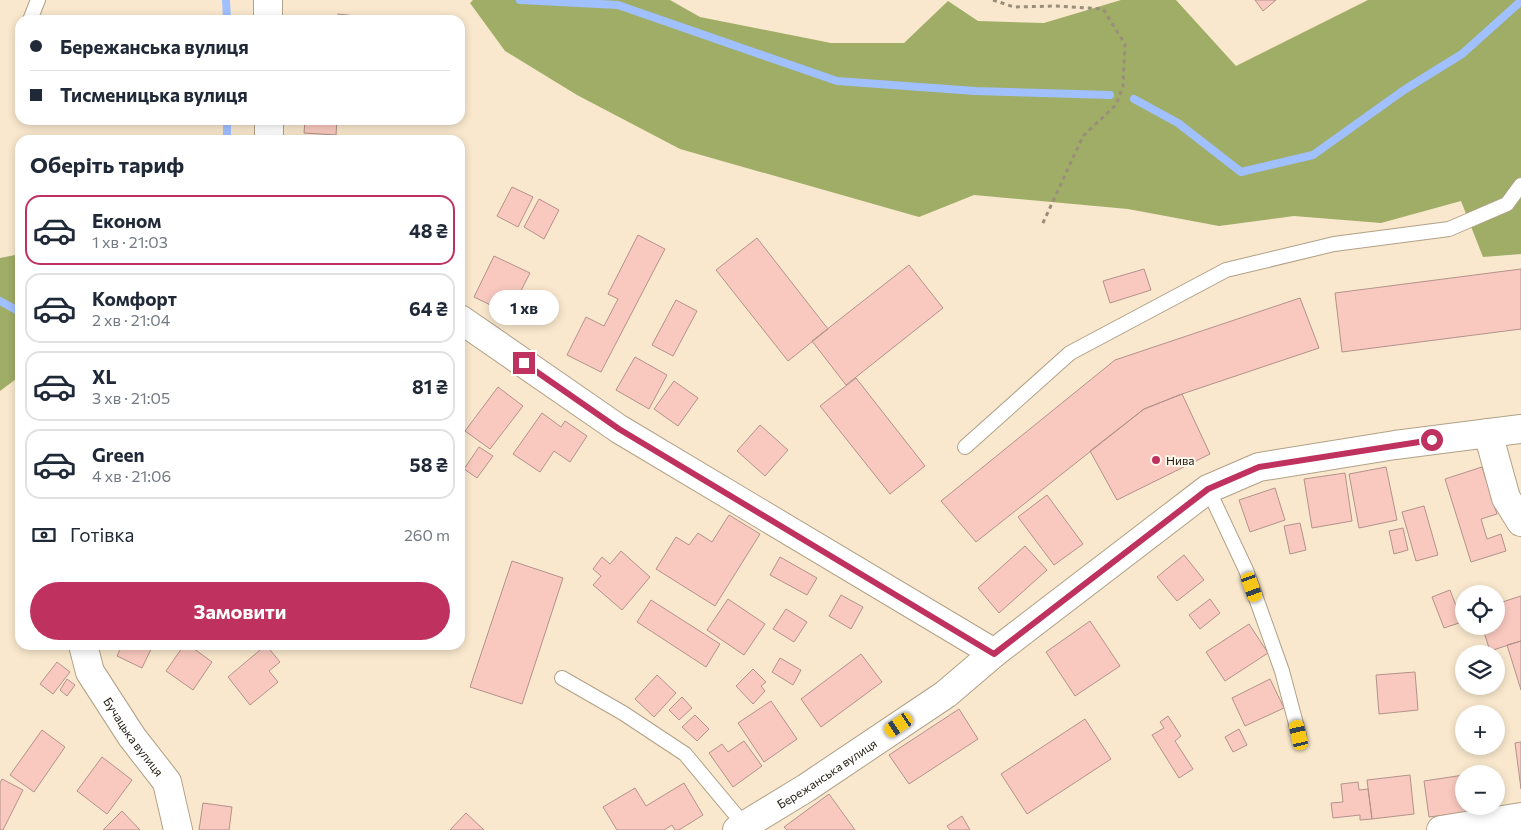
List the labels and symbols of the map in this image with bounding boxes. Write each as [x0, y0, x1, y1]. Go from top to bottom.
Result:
callout: 1 хв [489, 290, 559, 326]
route end [513, 352, 535, 374]
route start [1421, 429, 1443, 451]
place label: Нива [1166, 453, 1194, 467]
marker: Нива [1150, 454, 1162, 466]
car [1239, 570, 1264, 604]
street label: Бучацька вулиця [101, 695, 167, 779]
car [882, 710, 915, 740]
car [1288, 719, 1309, 751]
street label: Бережанська вулиця [774, 736, 879, 811]

